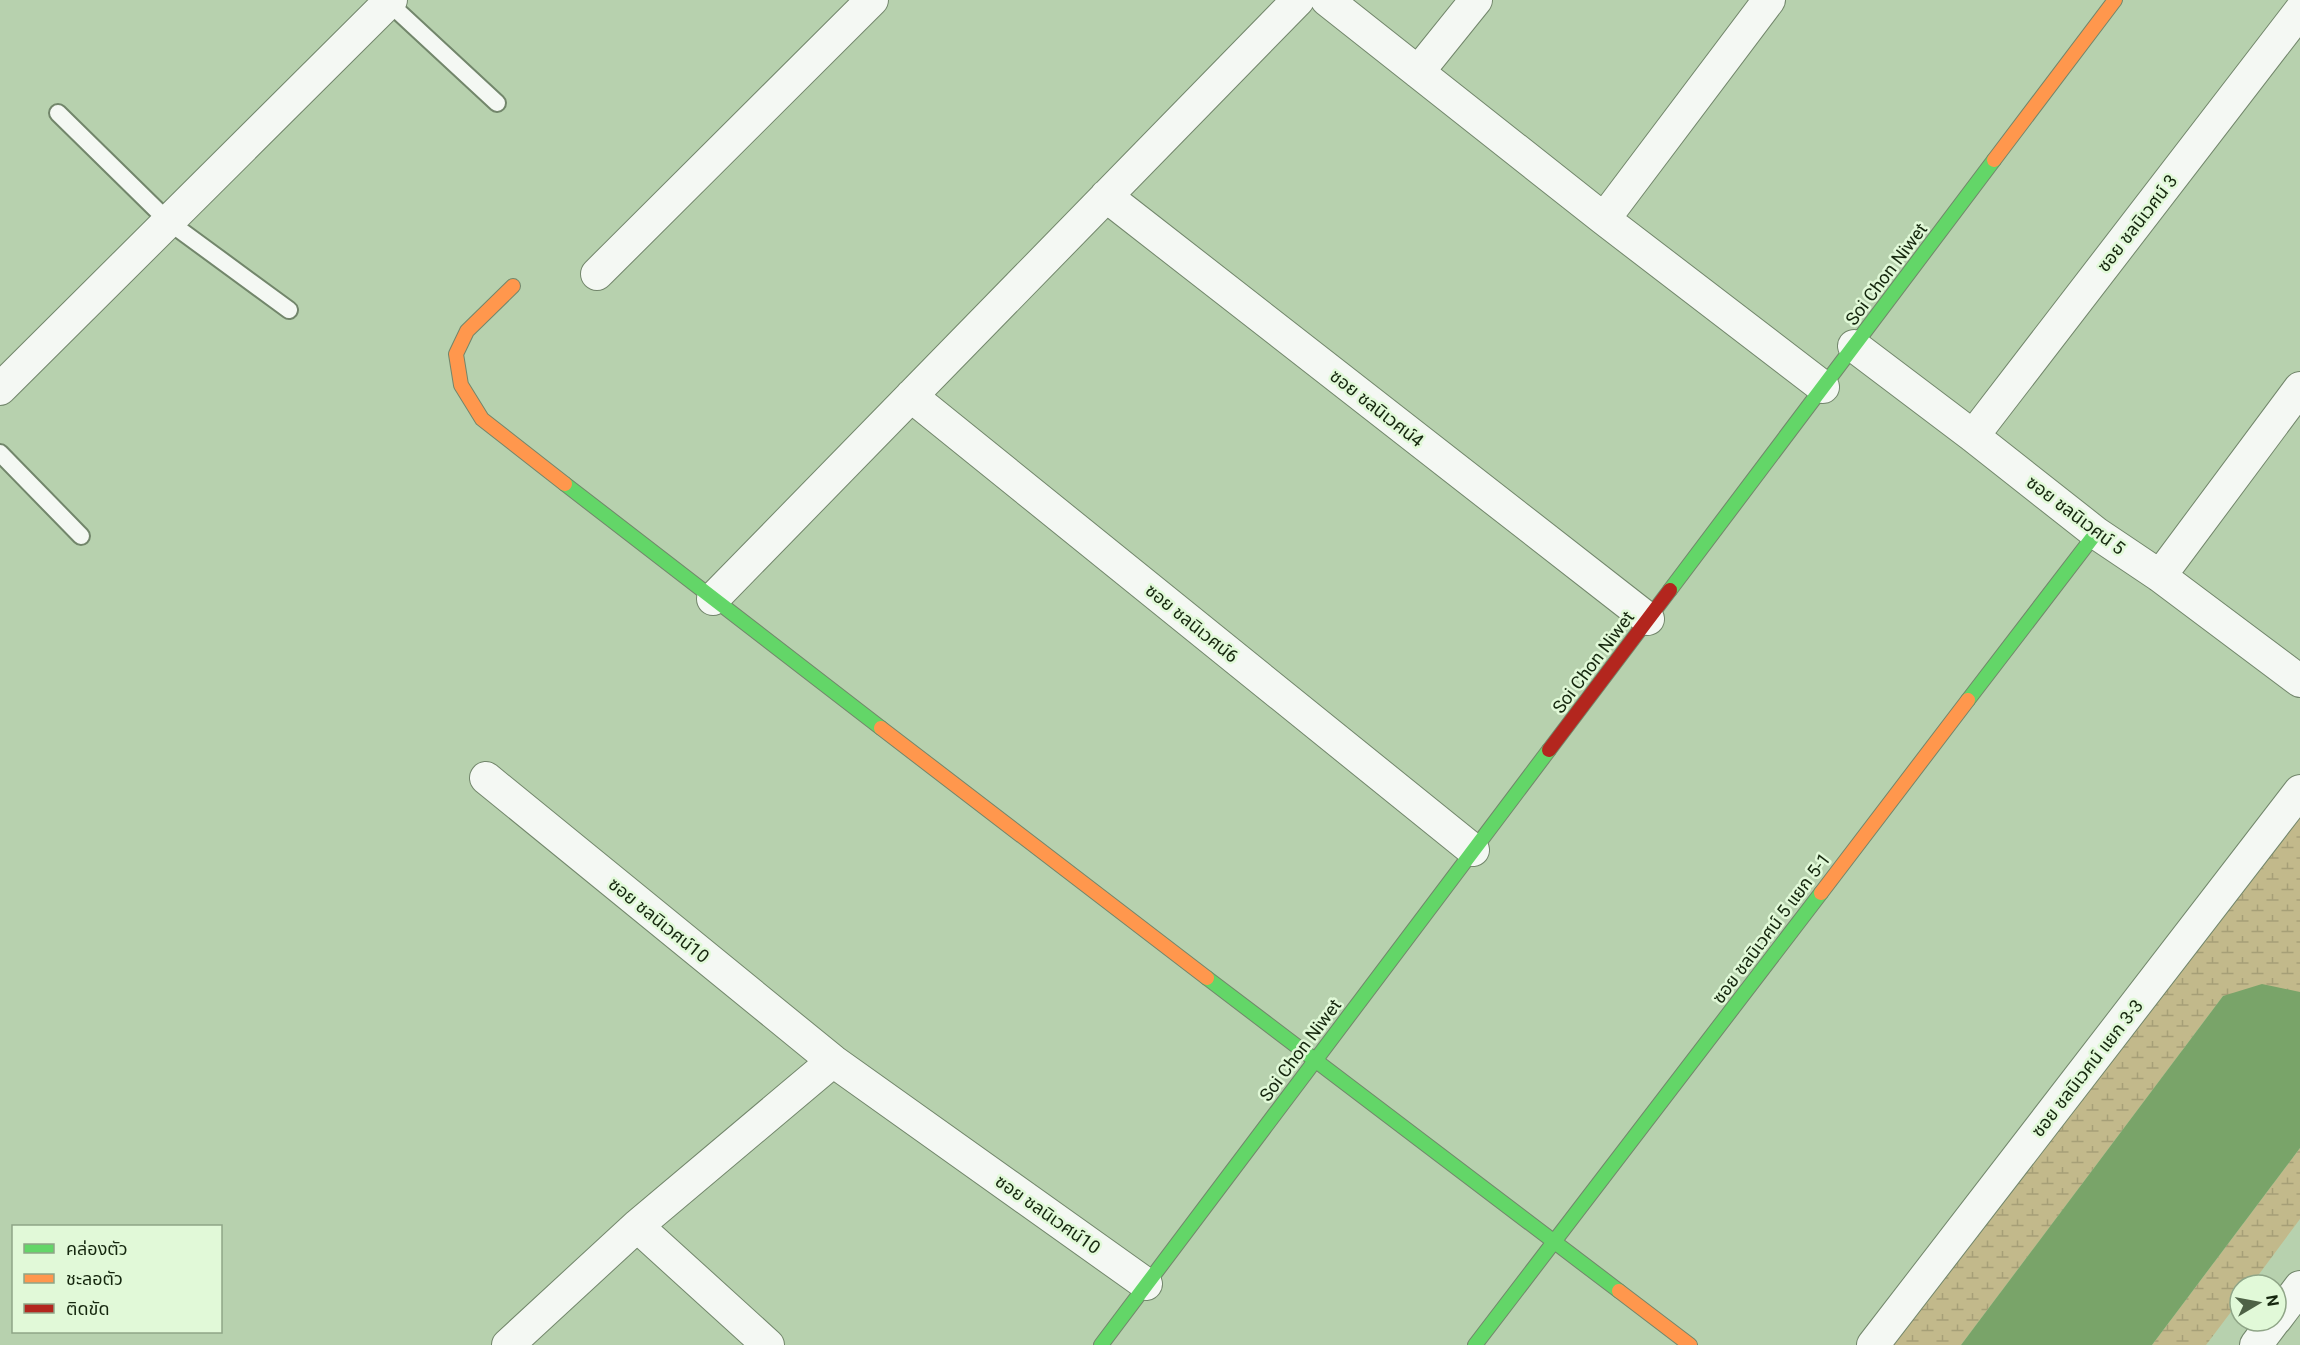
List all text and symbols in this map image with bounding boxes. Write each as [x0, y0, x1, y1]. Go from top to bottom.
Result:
street label: ซอย ชลนิเวศน์ 3 [2093, 170, 2181, 276]
street label: Soi Chon Niwet [1841, 219, 1931, 329]
street label: ซอย ชลนิเวศน์4 [1326, 365, 1428, 451]
street label: ซอย ชลนิเวศน์ 5 [2023, 471, 2129, 559]
street label: ซอย ชลนิเวศน์6 [1141, 579, 1243, 667]
street label: Soi Chon Niwet [1548, 607, 1638, 717]
street label: ซอย ชลนิเวศน์ 5 แยก 5-1 [1708, 849, 1834, 1007]
street label: ซอย ชลนิเวศน์10 [604, 873, 714, 967]
street label: Soi Chon Niwet [1255, 995, 1345, 1105]
street label: ซอย ชลนิเวศน์ แยก 3-3 [2027, 995, 2147, 1141]
street label: ซอย ชลนิเวศน์10 [991, 1170, 1105, 1258]
legend [12, 1225, 222, 1333]
text: คล่องตัว [66, 1238, 128, 1259]
text: ชะลอตัว [66, 1268, 123, 1289]
north arrow [2228, 1273, 2288, 1333]
text: N [2262, 1293, 2283, 1308]
text: ติดขัด [66, 1298, 109, 1319]

